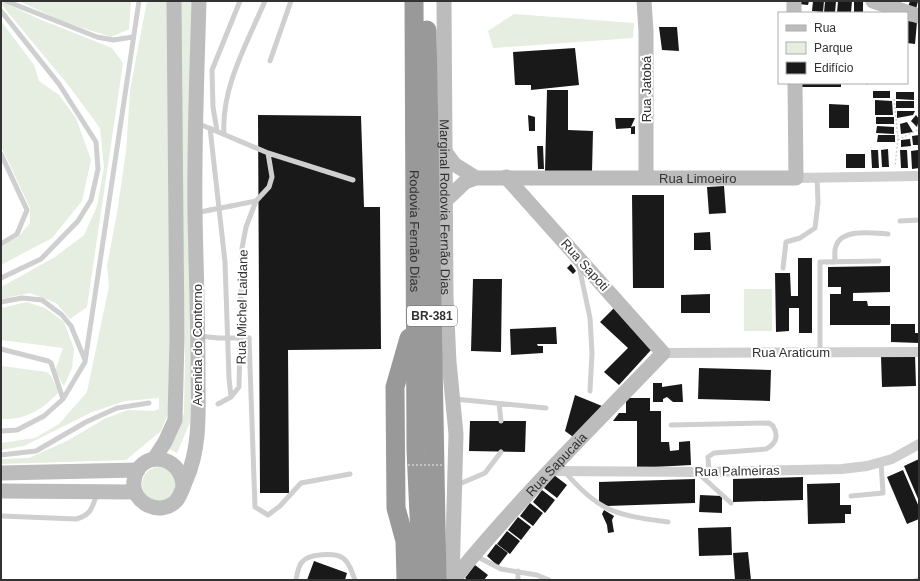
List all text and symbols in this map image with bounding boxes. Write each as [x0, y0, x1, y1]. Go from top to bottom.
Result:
legend [778, 12, 908, 84]
text: Rua [814, 21, 836, 35]
text: Parque [814, 41, 853, 55]
street label: Rua Jatobá [639, 55, 654, 122]
text: Edifício [814, 61, 854, 75]
street label: Marginal Rodovia Fernão Dias [437, 119, 453, 295]
street label: Rodovia Fernão Dias [407, 170, 423, 293]
street label: Rua Limoeiro [659, 171, 736, 186]
street label: Rua Sapoti [558, 236, 612, 294]
street label: Rua Michel Laidane [233, 249, 251, 365]
street label: Avenida do Contorno [190, 284, 205, 406]
road number: BR-381 [407, 306, 457, 326]
street label: Rua Araticum [752, 345, 830, 360]
street label: Rua Sapucaia [522, 429, 590, 499]
street label: Rua Palmeiras [694, 463, 780, 479]

